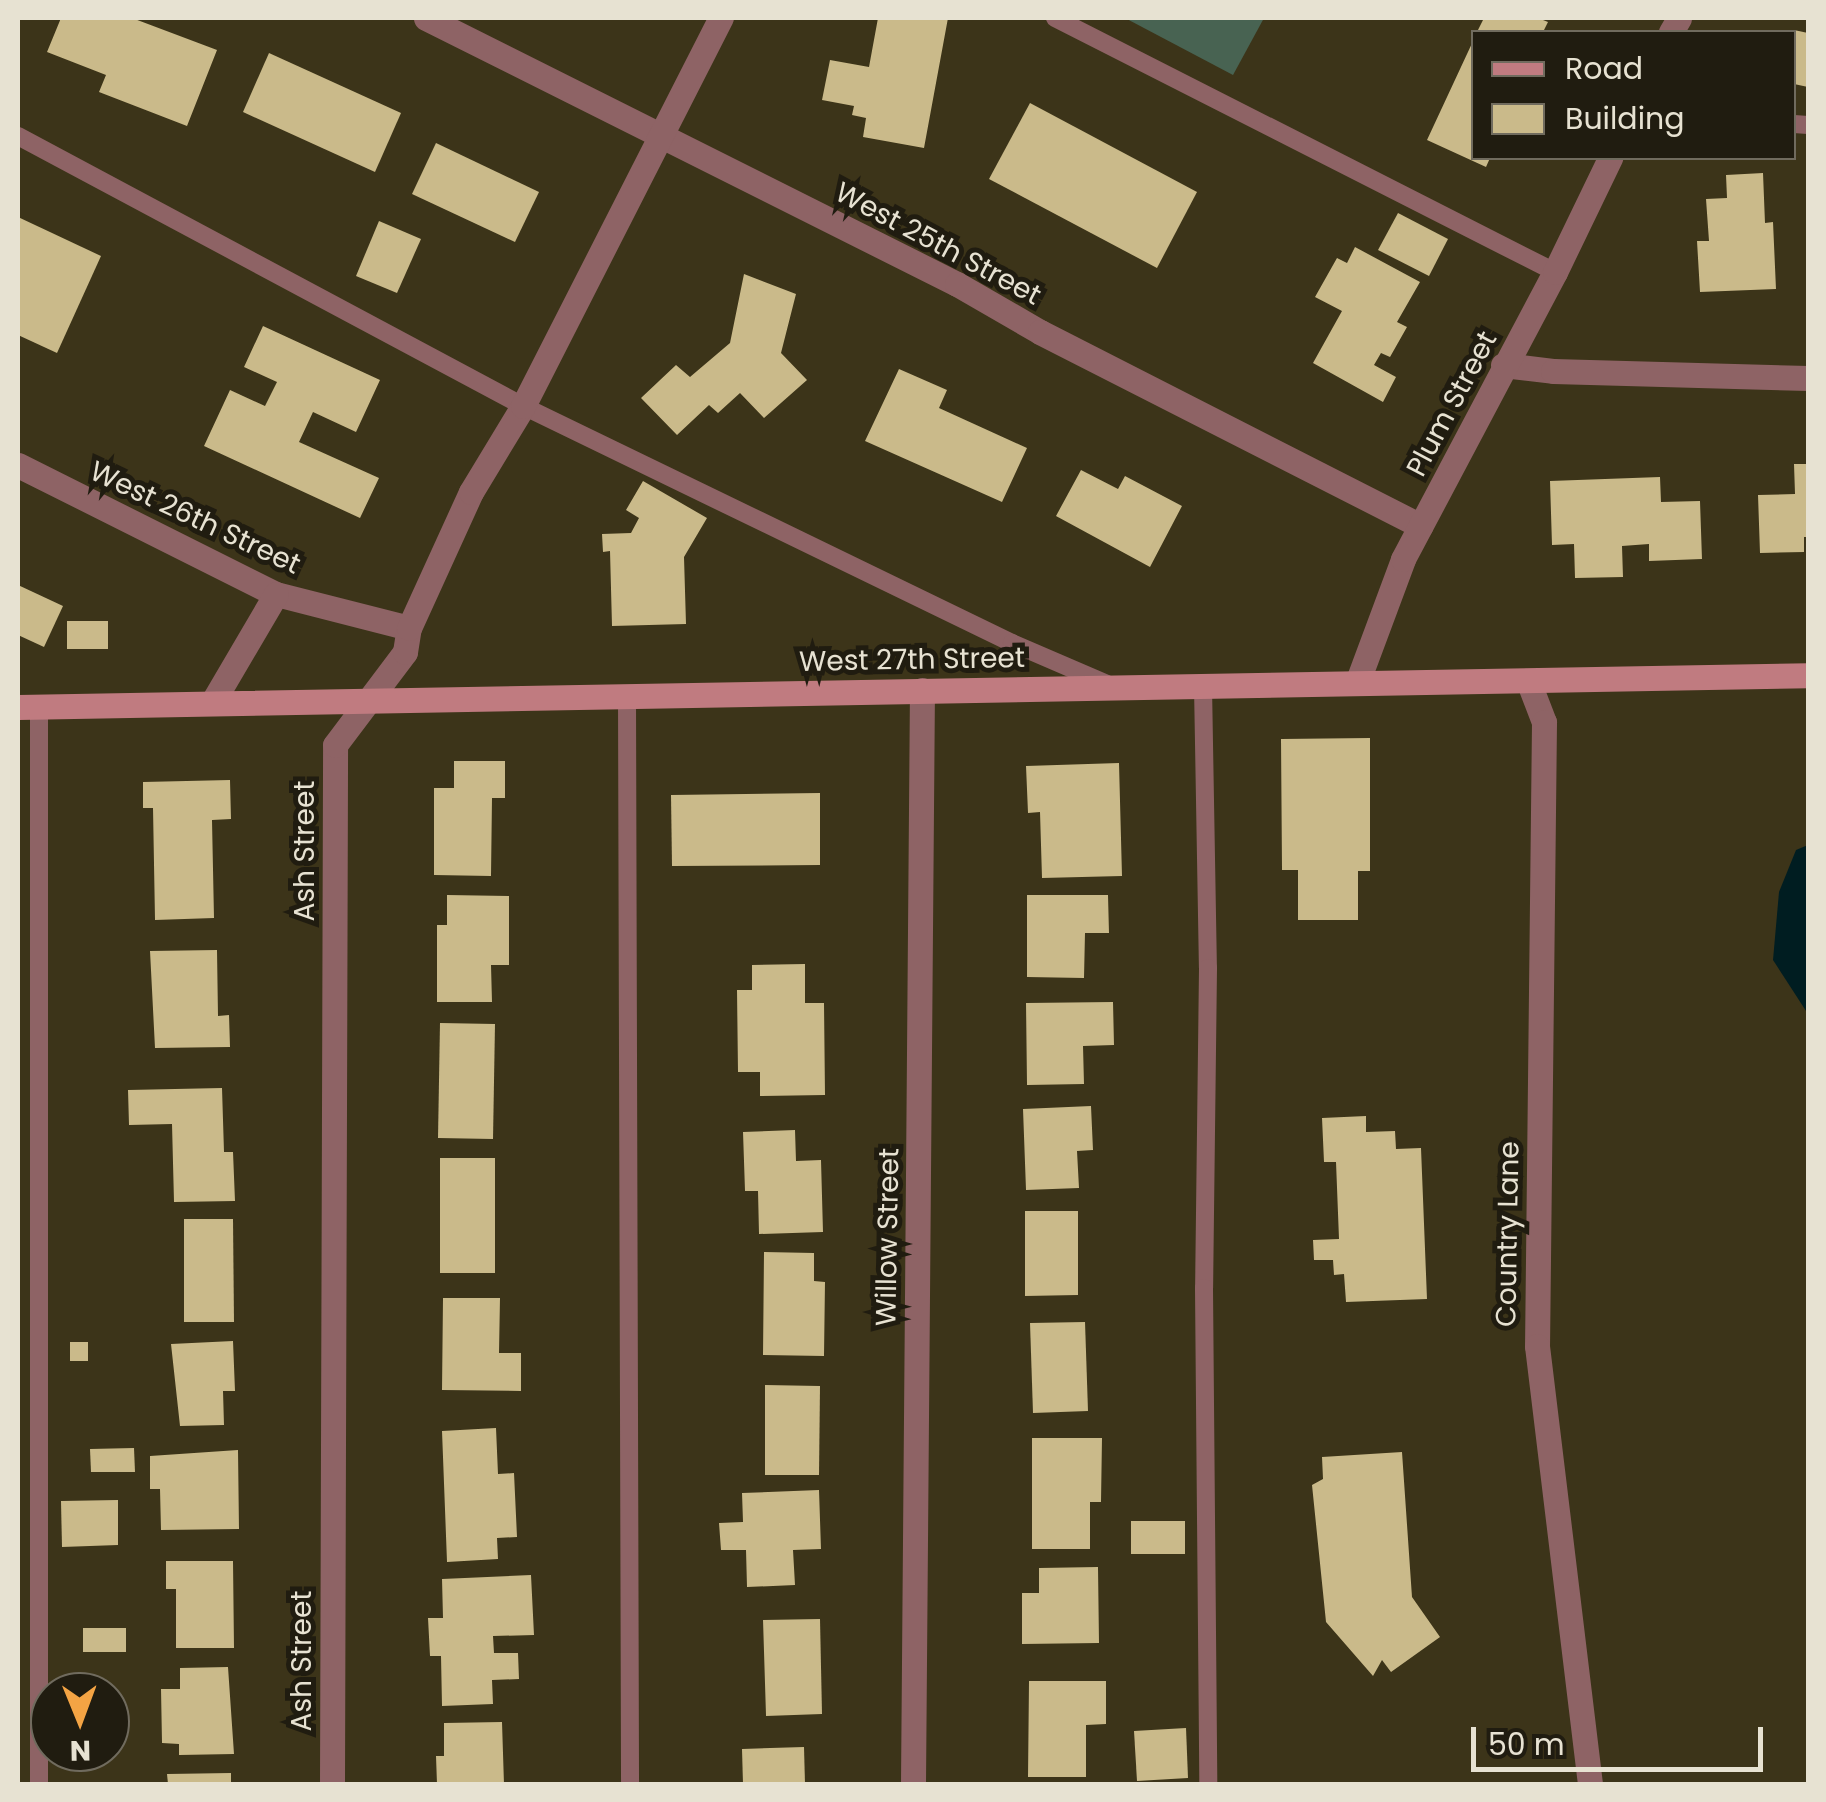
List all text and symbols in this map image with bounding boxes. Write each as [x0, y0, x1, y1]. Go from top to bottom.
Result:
legend [1471, 30, 1796, 160]
text: Road [1565, 47, 1643, 90]
text: Building [1565, 97, 1685, 140]
street label: West 25th Street [829, 176, 1047, 312]
street label: Plum Street [1400, 326, 1504, 482]
street label: West 26th Street [84, 455, 306, 581]
street label: West 27th Street [799, 641, 1025, 679]
street label: Ash Street [288, 781, 322, 921]
street label: Country Lane [1490, 1141, 1526, 1327]
street label: Willow Street [870, 1148, 906, 1326]
street label: Ash Street [285, 1591, 319, 1731]
north arrow [30, 1672, 130, 1772]
scale bar [1476, 1707, 1768, 1769]
text: 50 m [1488, 1723, 1565, 1766]
text: N [70, 1731, 91, 1770]

